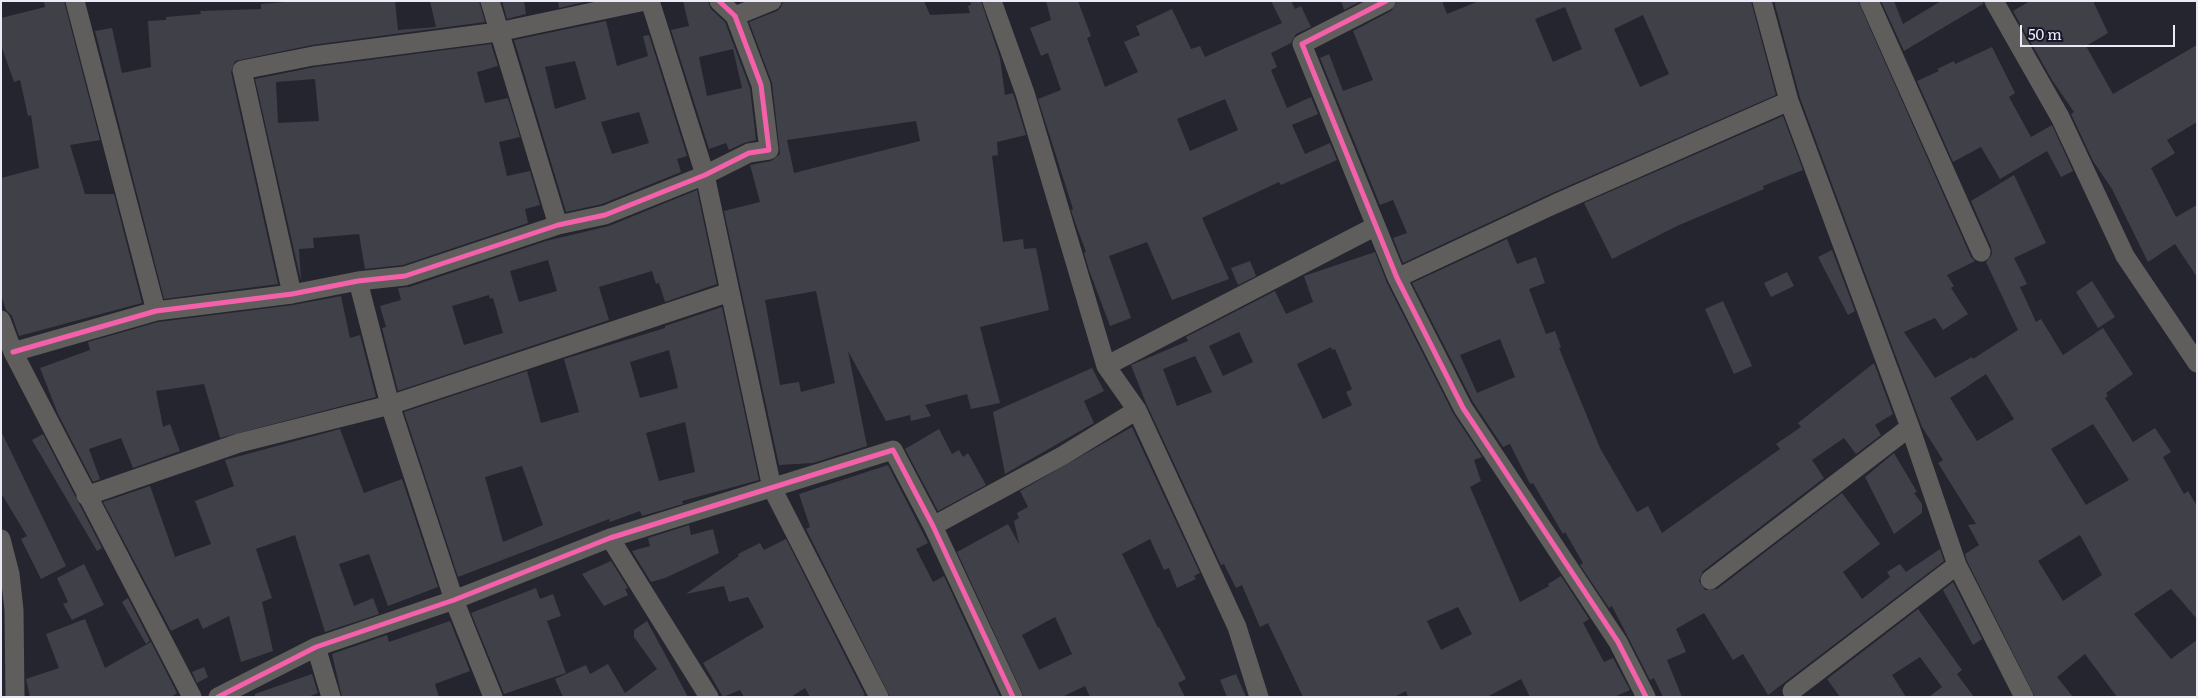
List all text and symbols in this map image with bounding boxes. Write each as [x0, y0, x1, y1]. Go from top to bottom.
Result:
scale bar [2023, 15, 2178, 47]
text: 50 m [2028, 22, 2062, 45]

